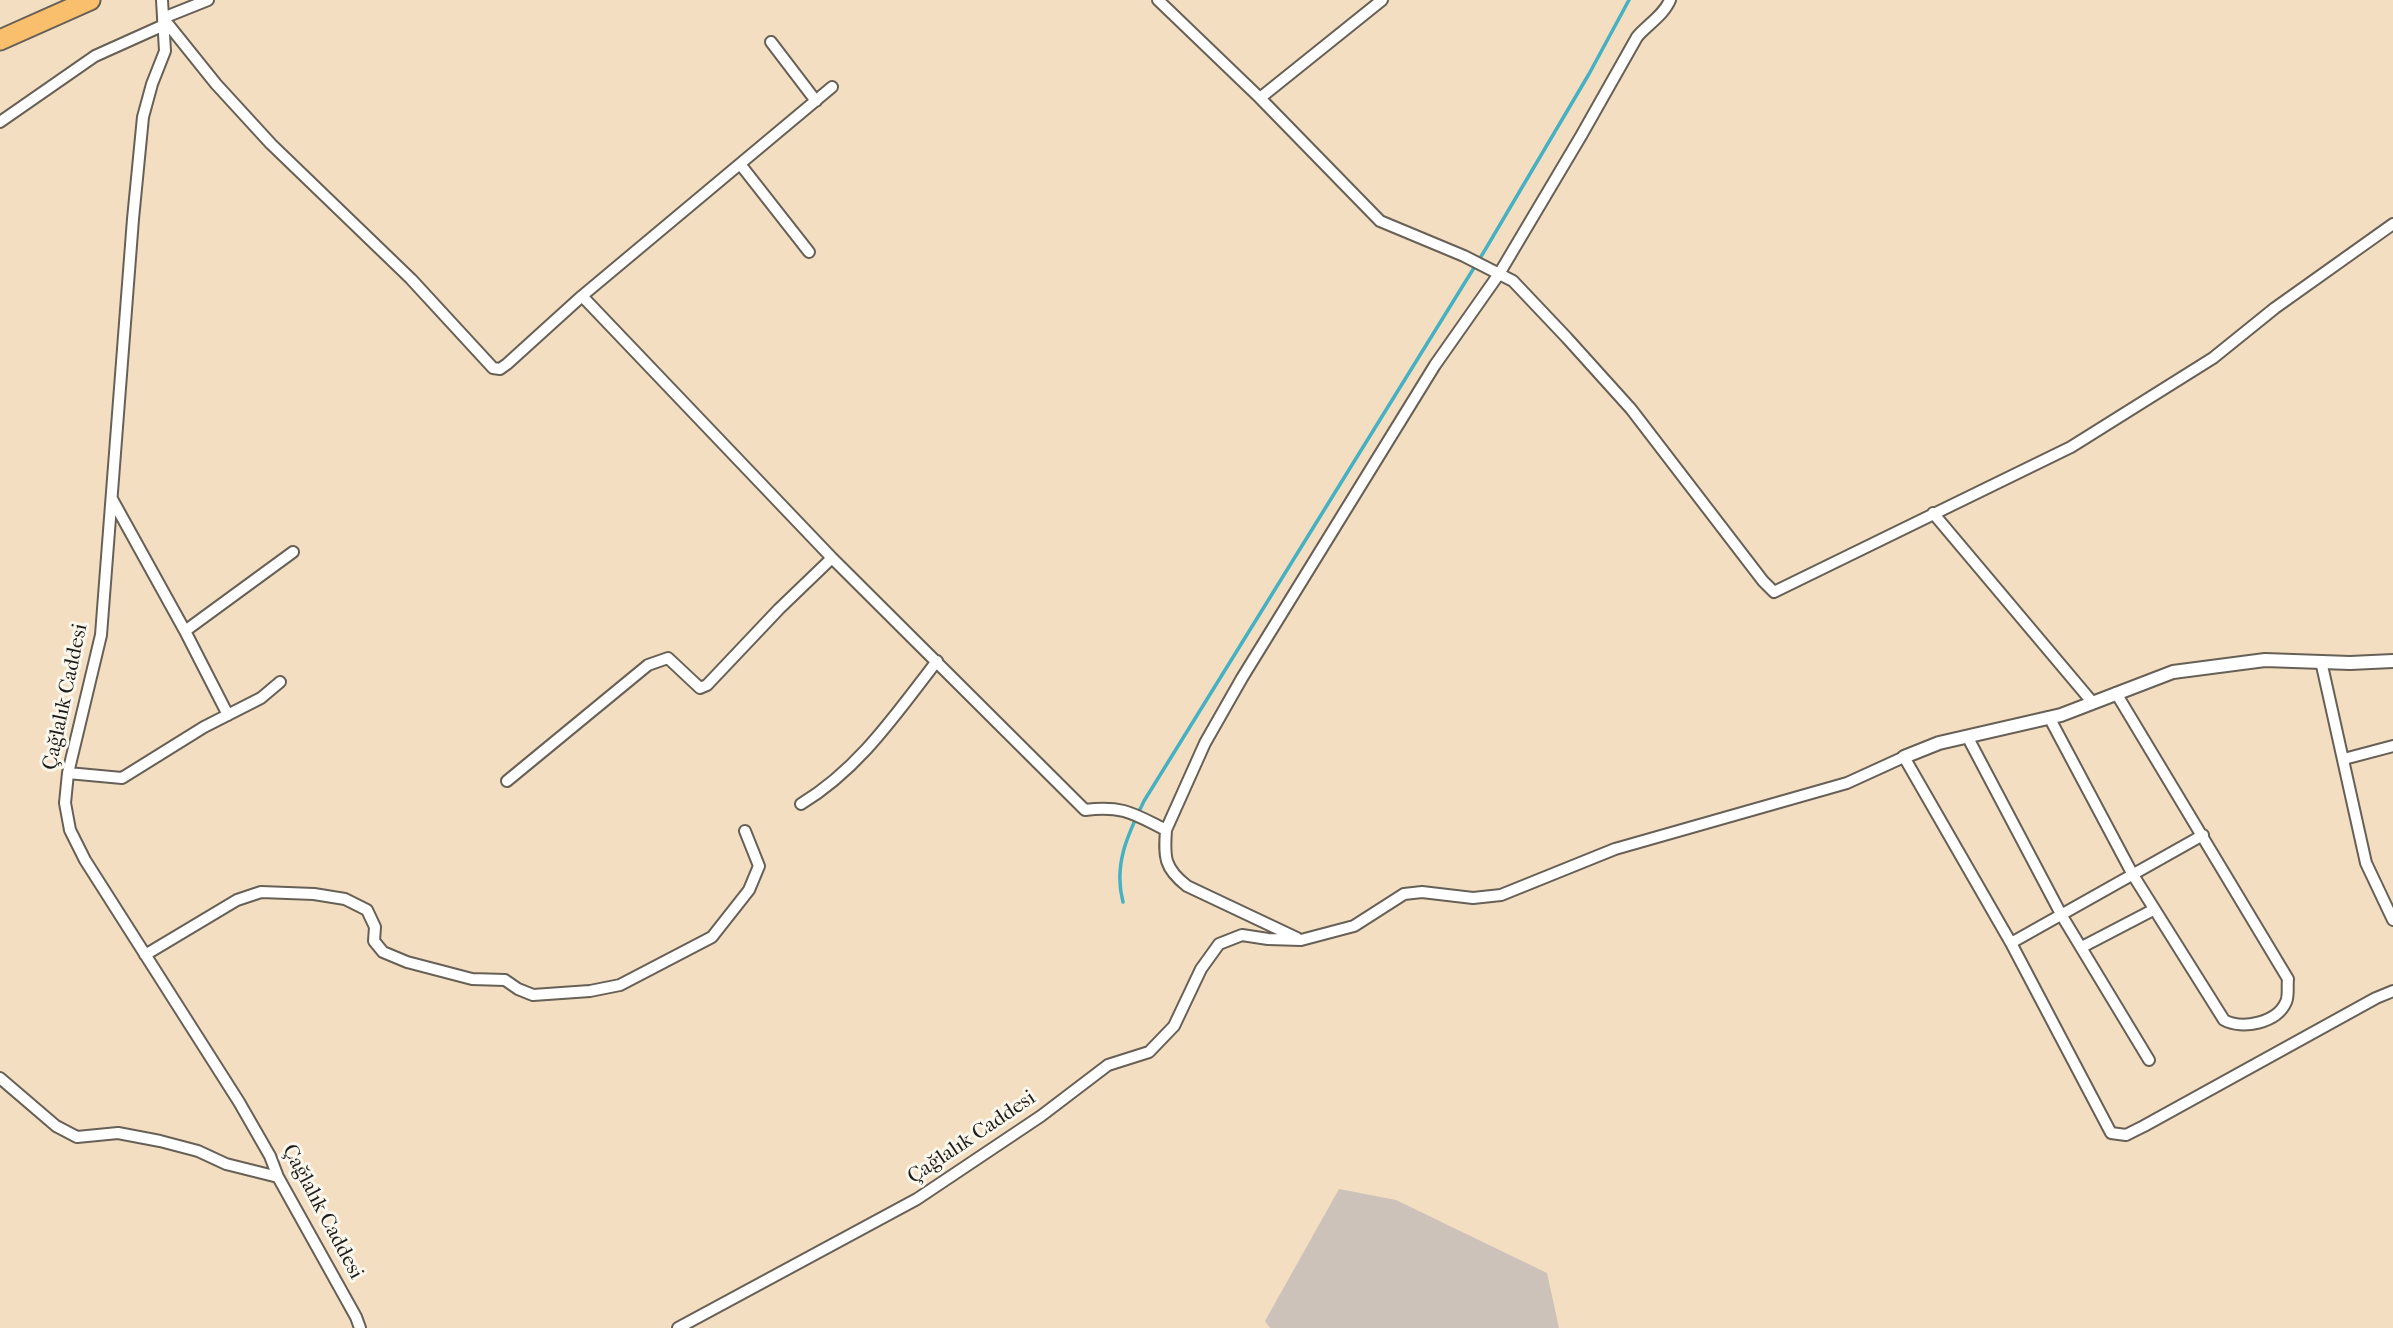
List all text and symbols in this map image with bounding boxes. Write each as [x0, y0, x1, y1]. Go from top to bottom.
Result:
street label: Çağlalık Caddesi [38, 622, 94, 772]
street label: Çağlalık Caddesi [903, 1086, 1041, 1190]
street label: Çağlalık Caddesi [276, 1140, 368, 1284]

